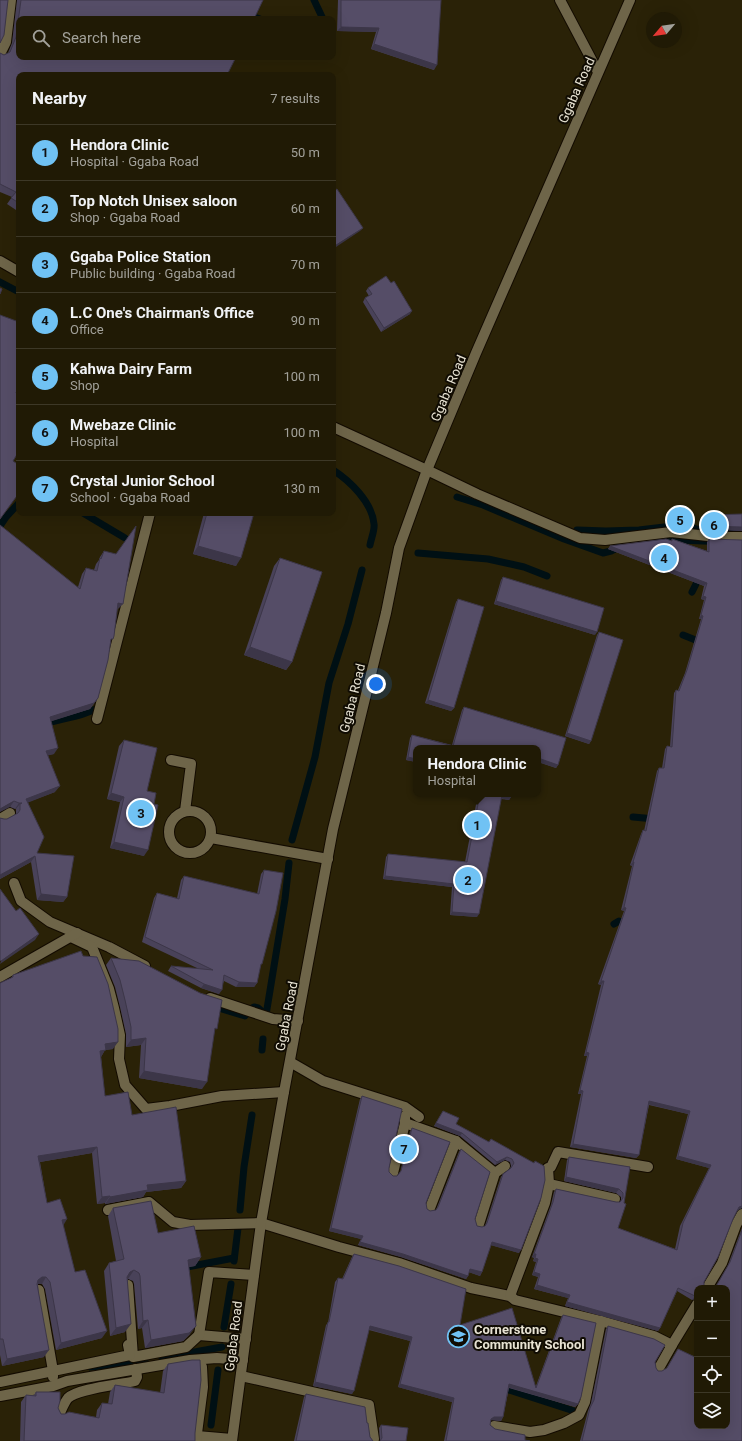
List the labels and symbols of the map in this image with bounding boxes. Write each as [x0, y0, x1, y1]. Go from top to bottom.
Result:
north arrow [646, 12, 682, 48]
street label: Ggaba Road [555, 55, 598, 126]
street label: Ggaba Road [428, 353, 469, 424]
pin: 5 [667, 505, 693, 535]
pin: 6 [701, 510, 727, 540]
pin: 4 [651, 543, 677, 573]
street label: Ggaba Road [337, 662, 368, 734]
your location [366, 674, 386, 694]
pin: 3 [128, 798, 154, 828]
pin: 1 [464, 810, 490, 840]
pin: 2 [455, 865, 481, 895]
street label: Ggaba Road [272, 980, 301, 1052]
pin: 7 [391, 1134, 417, 1164]
street label: Ggaba Road [222, 1300, 245, 1372]
place label: Cornerstone Community School [474, 1322, 585, 1352]
school or university icon: Cornerstone Community School [446, 1323, 472, 1349]

